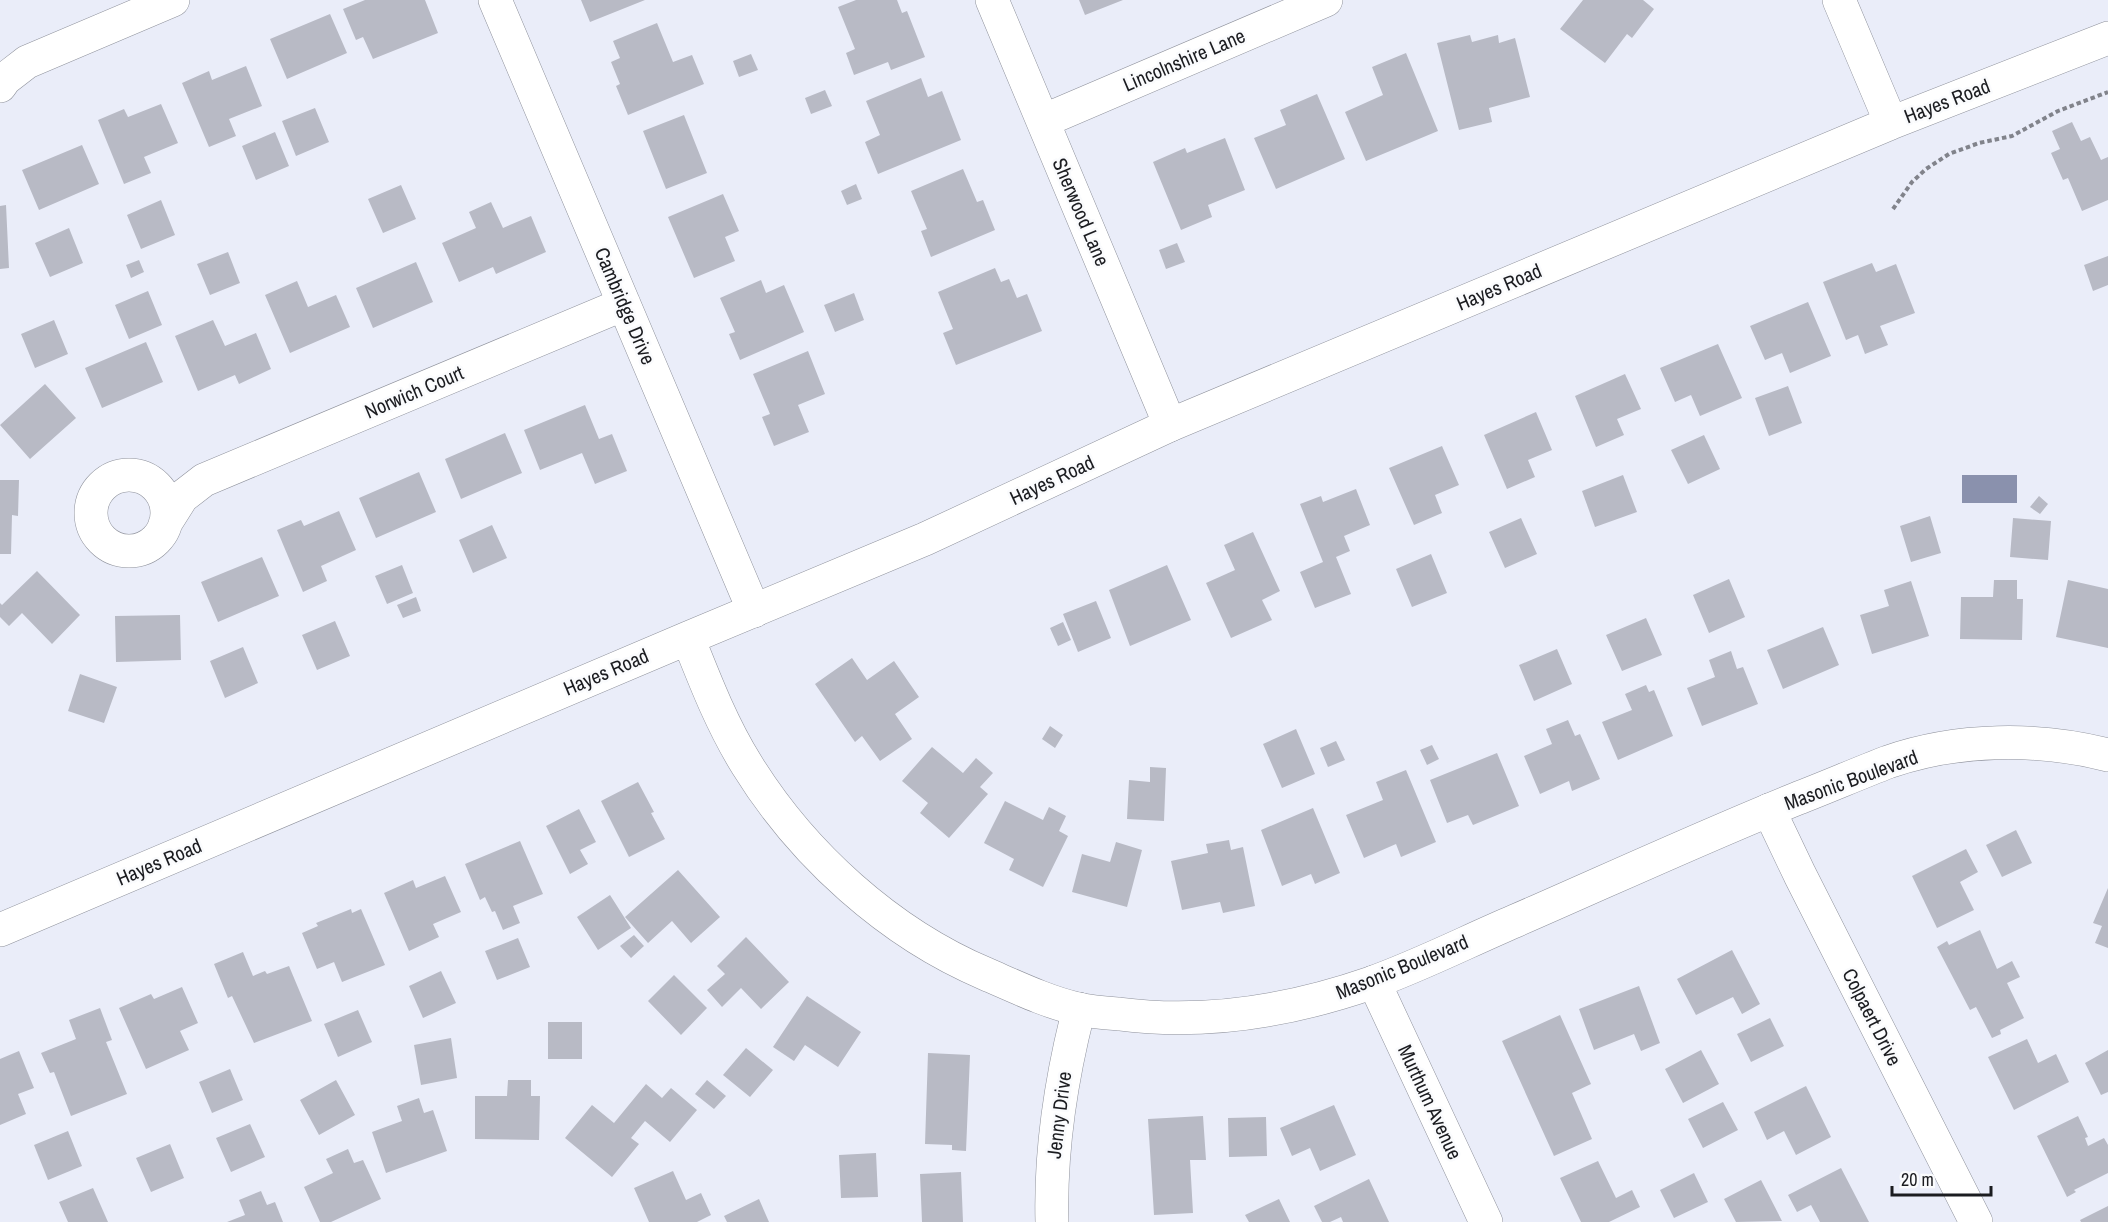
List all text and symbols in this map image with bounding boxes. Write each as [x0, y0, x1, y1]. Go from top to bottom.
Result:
street label: Lincolnshire Lane [1119, 22, 1249, 97]
street label: Hayes Road [1900, 72, 1994, 129]
street label: Sherwood Lane [1047, 154, 1116, 270]
street label: Cambridge Drive [589, 243, 662, 369]
street label: Hayes Road [1452, 256, 1546, 317]
street label: Norwich Court [360, 358, 468, 424]
street label: Hayes Road [1005, 448, 1098, 511]
street label: Hayes Road [559, 641, 653, 702]
street label: Masonic Boulevard [1780, 743, 1921, 816]
street label: Hayes Road [112, 831, 206, 892]
street label: Masonic Boulevard [1332, 928, 1472, 1005]
street label: Colpaert Drive [1836, 964, 1908, 1070]
street label: Murthum Avenue [1392, 1040, 1469, 1164]
street label: Jenny Drive [1040, 1070, 1077, 1160]
scale bar [1892, 1159, 1991, 1197]
text: 20 m [1901, 1167, 1934, 1192]

